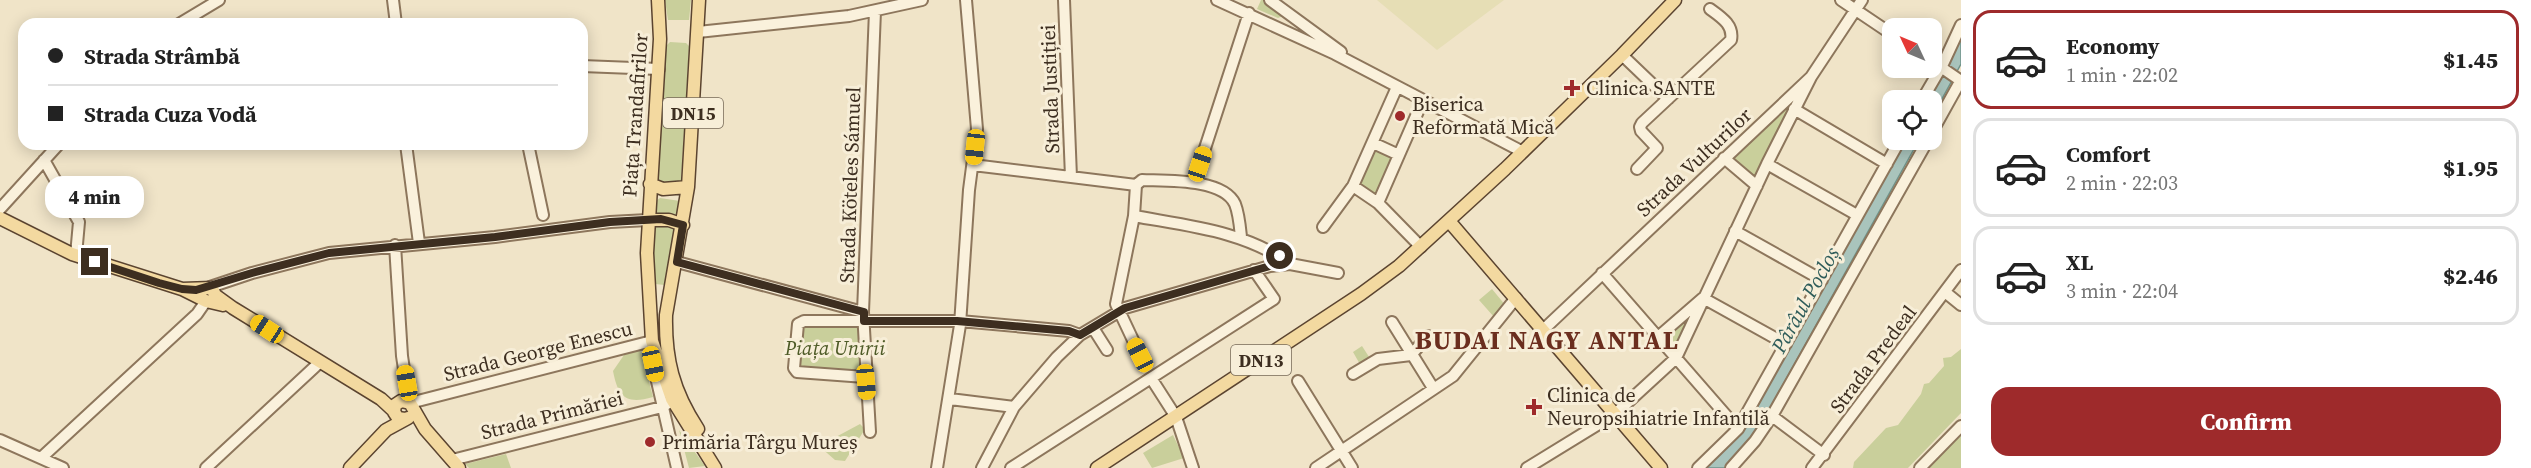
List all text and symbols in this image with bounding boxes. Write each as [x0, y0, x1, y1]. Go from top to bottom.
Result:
north arrow [1882, 18, 1942, 78]
map controls [1882, 18, 1942, 150]
street label: Strada Justiției [1034, 24, 1066, 154]
text: Economy [2066, 31, 2160, 61]
street label: Piața Trandafirilor [615, 32, 655, 198]
icon: car [1994, 33, 2048, 87]
text: Strada Strâmbă [84, 41, 240, 71]
text: $1.45 [2443, 45, 2498, 75]
text: 1 min · 22:02 [2066, 61, 2178, 89]
place label: Clinica SANTE [1586, 74, 1715, 102]
marker: Clinica SANTE [1563, 79, 1581, 97]
street label: Strada Köteles Sámuel [833, 86, 867, 284]
place label: Biserica Reformată Mică [1412, 90, 1555, 141]
button: locate [1882, 90, 1942, 150]
road number: DN15 [663, 98, 723, 128]
text: Strada Cuza Vodă [84, 99, 257, 129]
street label: Strada Vulturilor [1630, 101, 1758, 223]
marker: Biserica Reformată Mică [1393, 109, 1407, 123]
car [964, 128, 986, 166]
text: Comfort [2066, 139, 2150, 169]
icon: car [1994, 141, 2048, 195]
car [1186, 144, 1214, 184]
text: $1.95 [2443, 153, 2498, 183]
text: 2 min · 22:03 [2066, 169, 2178, 197]
callout: 4 min [46, 175, 144, 217]
text: 4 min [68, 183, 121, 211]
water label: Pârâul Pocloș [1763, 241, 1846, 359]
route start [1266, 242, 1293, 269]
text: XL [2066, 247, 2093, 277]
route end [81, 248, 108, 275]
icon: car [1994, 249, 2048, 303]
text: $2.46 [2443, 261, 2498, 291]
text: 3 min · 22:04 [2066, 277, 2178, 305]
street label: Strada Predeal [1823, 299, 1923, 419]
car [247, 312, 287, 346]
street label: Strada George Enescu [441, 314, 635, 388]
district label: BUDAI NAGY ANTAL [1415, 322, 1679, 358]
park label: Piața Unirii [784, 334, 885, 362]
car [1124, 335, 1156, 375]
car [640, 345, 666, 383]
road number: DN13 [1231, 345, 1291, 375]
car [855, 363, 877, 401]
car [395, 364, 419, 402]
place label: Clinica de Neuropsihiatrie Infantilă [1547, 381, 1771, 432]
street label: Strada Primăriei [478, 384, 626, 446]
button: Confirm [1991, 387, 2501, 456]
marker: Clinica de Neuropsihiatrie Infantilă [1525, 398, 1543, 416]
place label: Primăria Târgu Mureș [662, 428, 858, 456]
marker: Primăria Târgu Mureș [643, 435, 657, 449]

